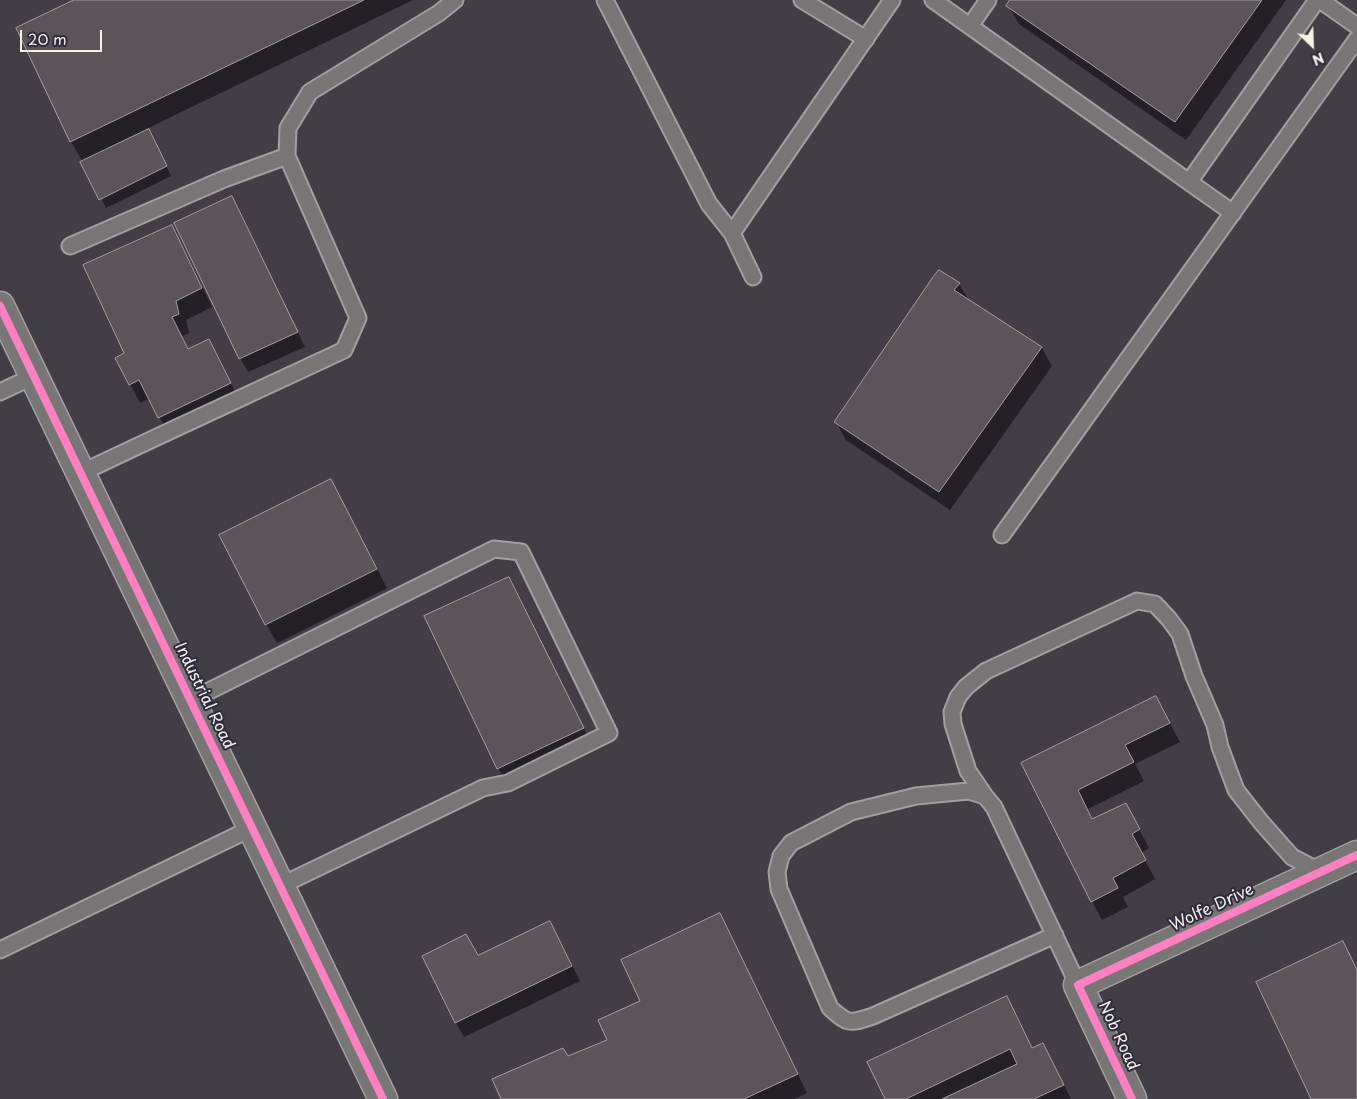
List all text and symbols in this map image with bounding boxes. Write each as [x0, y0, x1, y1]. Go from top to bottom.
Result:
scale bar [22, 20, 105, 52]
north arrow [1287, 20, 1337, 70]
text: 20 m [28, 27, 67, 50]
text: N [1309, 47, 1328, 71]
street label: Industrial Road [170, 640, 238, 752]
street label: Wolfe Drive [1167, 880, 1257, 936]
street label: Nob Road [1094, 998, 1142, 1074]

